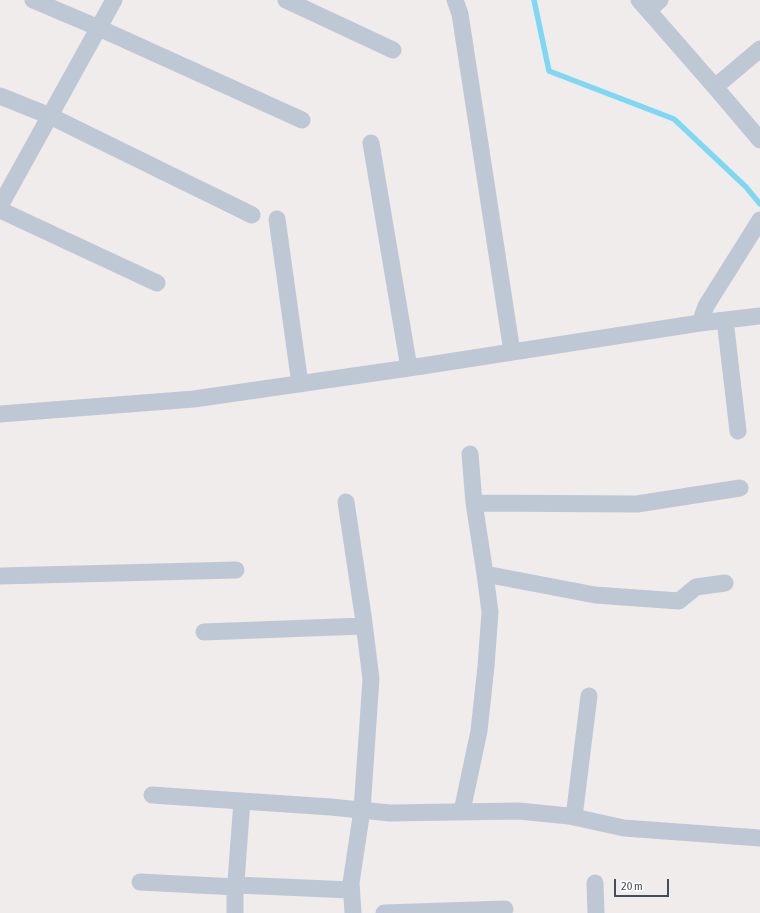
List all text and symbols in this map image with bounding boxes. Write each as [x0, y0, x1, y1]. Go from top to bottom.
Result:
scale bar [616, 871, 671, 897]
text: 20 m [621, 879, 643, 893]

